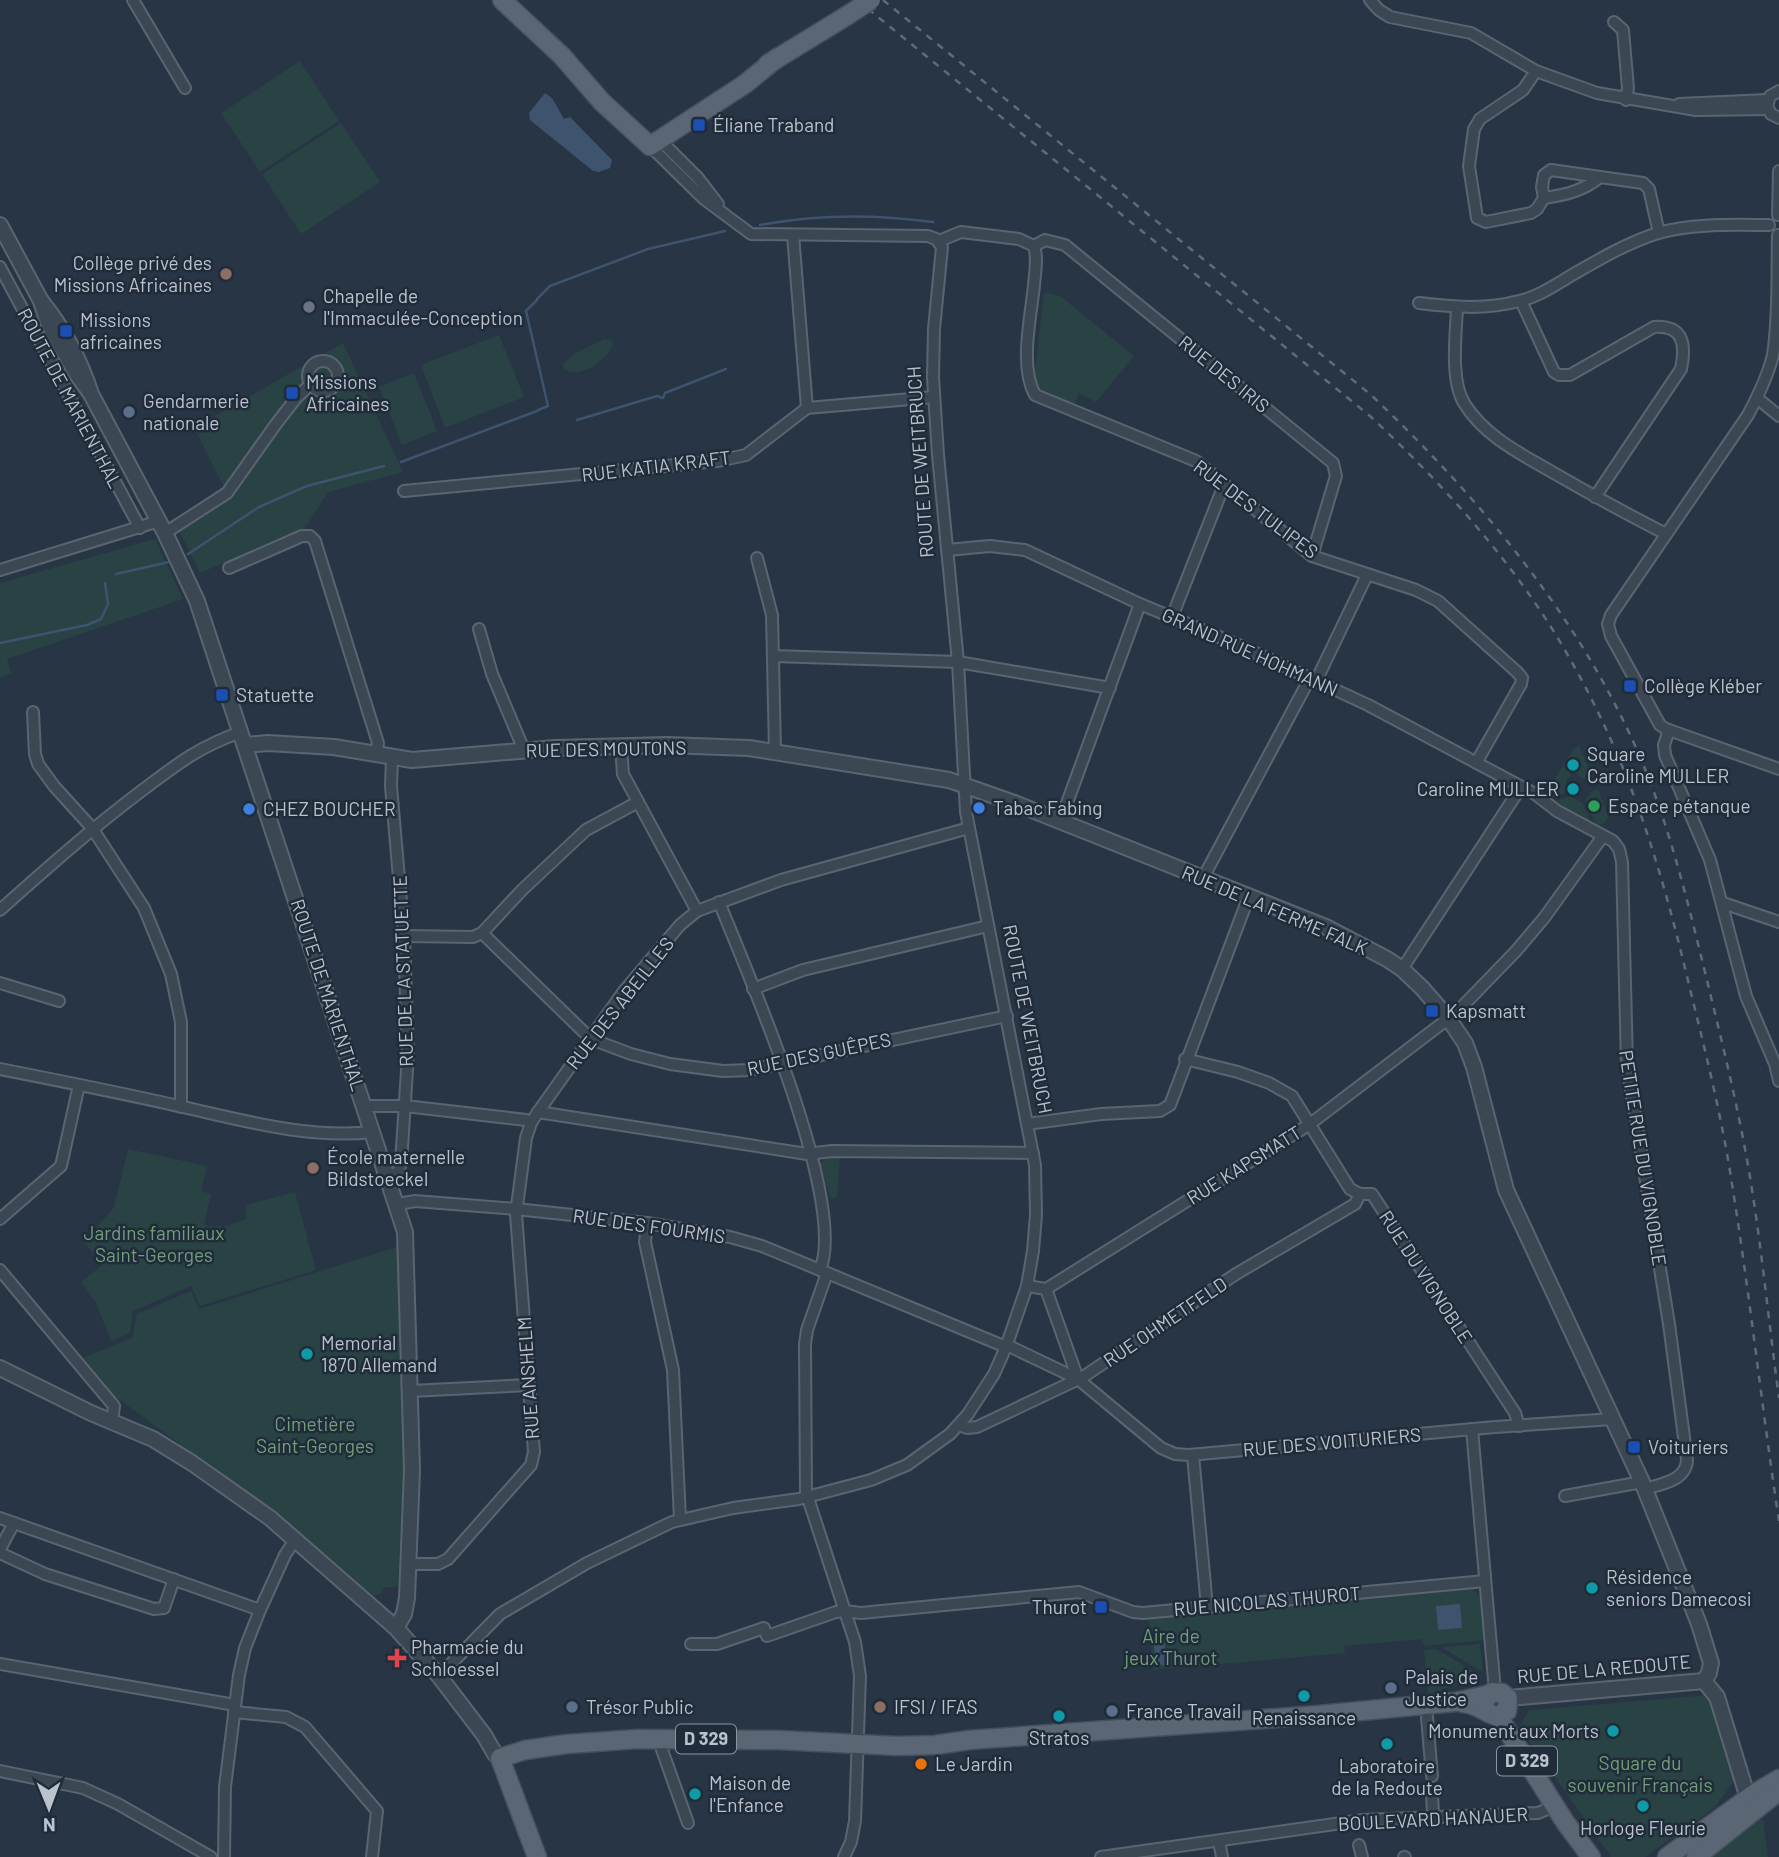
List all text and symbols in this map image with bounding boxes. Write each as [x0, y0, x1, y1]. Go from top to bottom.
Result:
place label: Éliane Traband [713, 113, 834, 136]
marker: Éliane Traband [691, 117, 707, 133]
place label: Collège privé des Missions Africaines [54, 251, 212, 296]
marker: Collège privé des Missions Africaines [218, 266, 234, 282]
place label: Chapelle de l'Immaculée-Conception [323, 284, 523, 329]
marker: Chapelle de l'Immaculée-Conception [301, 299, 317, 315]
street label: ROUTE DE MARIENTHAL [13, 304, 128, 492]
place label: Missions africaines [80, 308, 162, 353]
marker: Missions africaines [58, 323, 74, 339]
street label: RUE DES IRIS [1174, 330, 1274, 417]
street label: ROUTE DE WEITBRUCH [901, 365, 938, 559]
place label: Missions Africaines [306, 370, 389, 415]
marker: Missions Africaines [284, 385, 300, 401]
place label: Gendarmerie nationale [143, 389, 249, 434]
marker: Gendarmerie nationale [121, 404, 137, 420]
street label: RUE KATIA KRAFT [580, 445, 732, 486]
street label: RUE DES TULIPES [1189, 454, 1323, 563]
street label: GRAND RUE HOHMANN [1159, 602, 1342, 701]
place label: Collège Kléber [1644, 674, 1762, 697]
marker: Collège Kléber [1622, 678, 1638, 694]
place label: Statuette [236, 683, 314, 706]
marker: Statuette [214, 687, 230, 703]
street label: RUE DES MOUTONS [525, 736, 687, 761]
place label: Square Caroline MULLER [1587, 742, 1729, 787]
marker: Square Caroline MULLER [1565, 757, 1581, 773]
place label: Caroline MULLER [1417, 777, 1559, 800]
marker: Caroline MULLER [1565, 781, 1581, 797]
place label: Espace pétanque [1608, 794, 1751, 817]
place label: Tabac Fabing [993, 796, 1103, 819]
place label: CHEZ BOUCHER [263, 797, 396, 820]
marker: Espace pétanque [1586, 798, 1602, 814]
marker: Tabac Fabing [971, 800, 987, 816]
marker: CHEZ BOUCHER [241, 801, 257, 817]
street label: RUE DE LA FERME FALK [1179, 860, 1372, 959]
street label: RUE DE LA STATUETTE [388, 875, 417, 1067]
street label: ROUTE DE MARIENTHAL [287, 896, 370, 1094]
street label: ROUTE DE WEITBRUCH [999, 922, 1058, 1115]
street label: RUE DES ABEILLES [561, 932, 678, 1073]
place label: Kapsmatt [1446, 999, 1526, 1022]
marker: Kapsmatt [1424, 1003, 1440, 1019]
street label: RUE DES GUÊPES [745, 1027, 893, 1080]
street label: PETITE RUE DU VIGNOBLE [1615, 1048, 1672, 1268]
street label: RUE KAPSMATT [1182, 1120, 1305, 1209]
place label: École maternelle Bildstoeckel [327, 1145, 465, 1190]
marker: École maternelle Bildstoeckel [305, 1160, 321, 1176]
street label: RUE DES FOURMIS [571, 1203, 727, 1248]
street label: RUE DU VIGNOBLE [1375, 1206, 1478, 1347]
park label: Jardins familiaux Saint-Georges [84, 1221, 224, 1266]
street label: RUE OHMETFELD [1099, 1272, 1231, 1371]
street label: RUE ANSHELM [512, 1316, 543, 1440]
place label: Memorial 1870 Allemand [321, 1331, 437, 1376]
marker: Memorial 1870 Allemand [299, 1346, 315, 1362]
park label: Cimetière Saint-Georges [256, 1412, 374, 1457]
street label: RUE DES VOITURIERS [1242, 1422, 1422, 1461]
place label: Voituriers [1648, 1435, 1728, 1458]
marker: Voituriers [1626, 1439, 1642, 1455]
place label: Résidence seniors Damecosi [1606, 1565, 1752, 1610]
marker: Résidence seniors Damecosi [1584, 1580, 1600, 1596]
street label: RUE NICOLAS THUROT [1173, 1581, 1361, 1620]
place label: Thurot [1032, 1595, 1087, 1618]
marker: Thurot [1093, 1599, 1109, 1615]
park label: Aire de jeux Thurot [1123, 1624, 1218, 1669]
place label: Pharmacie du Schloessel [411, 1635, 524, 1680]
street label: RUE DE LA REDOUTE [1516, 1649, 1692, 1688]
marker: Pharmacie du Schloessel [389, 1650, 405, 1666]
place label: Palais de Justice [1405, 1665, 1478, 1710]
marker: Palais de Justice [1383, 1680, 1399, 1696]
marker: Renaissance [1296, 1688, 1312, 1704]
place label: Trésor Public [586, 1695, 694, 1718]
place label: IFSI / IFAS [894, 1695, 978, 1718]
marker: Trésor Public [564, 1699, 580, 1715]
marker: IFSI / IFAS [872, 1699, 888, 1715]
place label: France Travail [1126, 1699, 1241, 1722]
marker: France Travail [1104, 1703, 1120, 1719]
place label: Renaissance [1252, 1706, 1356, 1729]
marker: Stratos [1051, 1708, 1067, 1724]
place label: Monument aux Morts [1428, 1719, 1599, 1742]
marker: Monument aux Morts [1605, 1723, 1621, 1739]
road number: D 329 [676, 1724, 736, 1754]
place label: Stratos [1029, 1726, 1089, 1749]
marker: Laboratoire de la Redoute [1379, 1736, 1395, 1752]
road number: D 329 [1497, 1746, 1557, 1776]
park label: Square du souvenir Français [1567, 1751, 1713, 1796]
place label: Le Jardin [935, 1752, 1013, 1775]
place label: Laboratoire de la Redoute [1331, 1754, 1443, 1799]
marker: Le Jardin [913, 1756, 929, 1772]
place label: Maison de l'Enfance [709, 1771, 791, 1816]
north arrow [14, 1773, 84, 1843]
marker: Maison de l'Enfance [687, 1786, 703, 1802]
marker: Horloge Fleurie [1635, 1798, 1651, 1814]
street label: BOULEVARD HANAUER [1337, 1802, 1529, 1835]
text: N [43, 1814, 56, 1837]
place label: Horloge Fleurie [1580, 1816, 1706, 1839]

